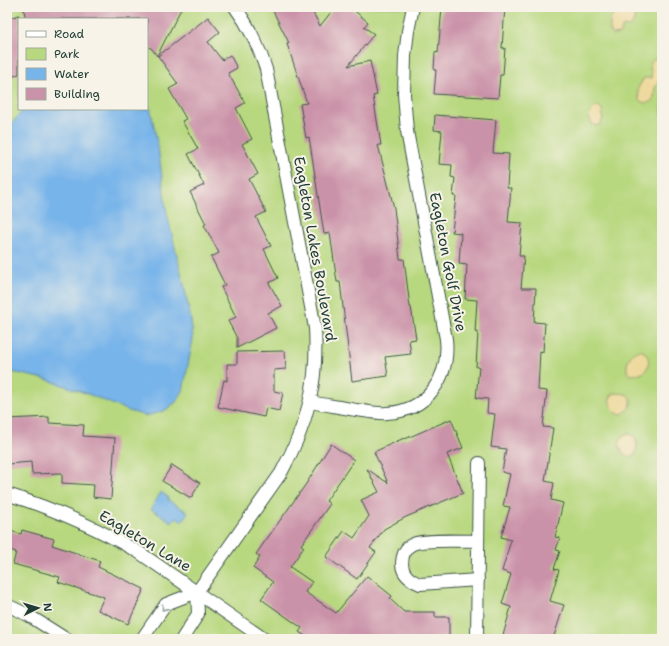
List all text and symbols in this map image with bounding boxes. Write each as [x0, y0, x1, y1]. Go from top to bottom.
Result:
legend [18, 18, 148, 110]
text: Road [54, 26, 85, 42]
text: Park [54, 46, 80, 62]
text: Water [54, 66, 90, 82]
text: Building [54, 86, 100, 102]
street label: Eagleton Lakes Boulevard [289, 155, 341, 344]
street label: Eagleton Golf Drive [425, 191, 471, 333]
street label: Eagleton Lane [95, 506, 195, 576]
north arrow [18, 588, 58, 628]
text: N [40, 602, 55, 612]
one-way arrow [161, 603, 168, 611]

